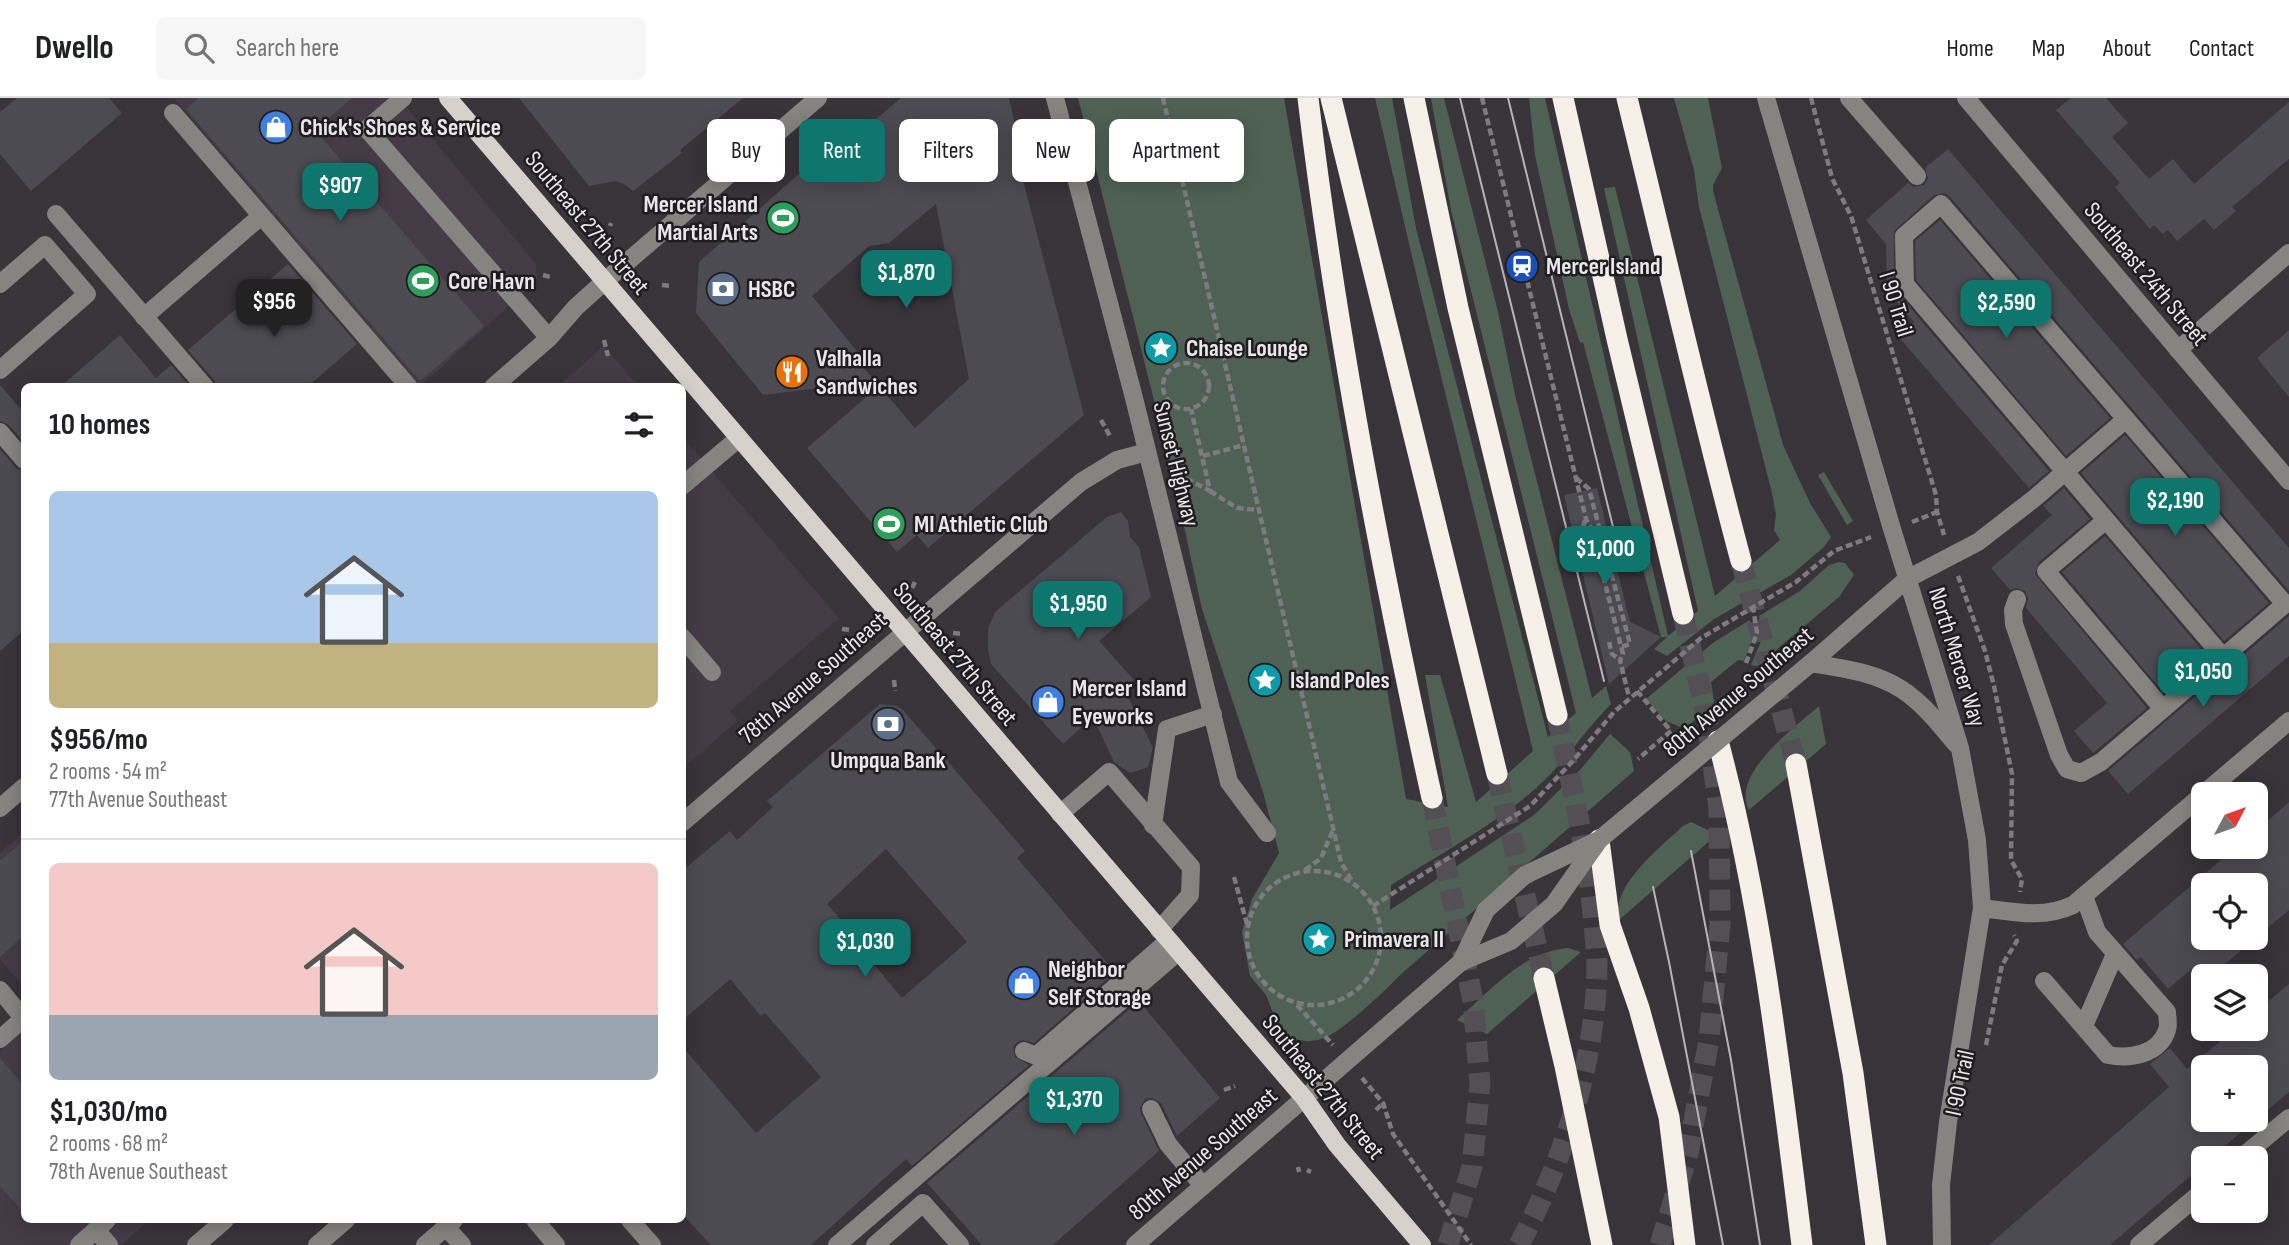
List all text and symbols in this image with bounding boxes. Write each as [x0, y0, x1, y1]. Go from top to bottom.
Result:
search box [156, 17, 646, 80]
text: Dwello [35, 28, 114, 68]
icon: search [180, 29, 218, 67]
text: Search here [236, 33, 339, 64]
text: Home [1946, 34, 1994, 63]
text: Map [2032, 34, 2065, 63]
text: About [2103, 34, 2151, 63]
text: Contact [2189, 34, 2254, 63]
shop icon: Chick's Shoes & Service [257, 108, 295, 146]
place label: Chick's Shoes & Service [300, 113, 501, 142]
chip: Buy [707, 119, 785, 182]
chip: Rent [799, 119, 885, 182]
chip: Filters [899, 119, 998, 182]
chip: New [1012, 119, 1095, 182]
chip: Apartment [1109, 119, 1244, 182]
street label: Southeast 27th Street [519, 145, 655, 301]
pin: $907 [299, 164, 381, 223]
text: $907 [318, 172, 362, 200]
place label: Mercer Island Martial Arts [644, 190, 758, 247]
street label: Southeast 24th Street [2078, 196, 2214, 352]
sports icon: Mercer Island Martial Arts [764, 199, 802, 237]
station icon: Mercer Island [1503, 247, 1541, 285]
pin: $1,870 [849, 250, 963, 310]
place label: Mercer Island [1546, 252, 1660, 281]
text: $1,870 [877, 259, 935, 287]
sports icon: Core Havn [404, 262, 442, 300]
place label: Core Havn [448, 267, 535, 296]
street label: I 90 Trail [1872, 268, 1920, 340]
bank icon: HSBC [704, 270, 742, 308]
place label: HSBC [748, 275, 795, 304]
pin: $956 [233, 280, 315, 339]
pin: $2,590 [1949, 280, 2063, 340]
text: $956 [252, 288, 296, 316]
text: $2,590 [1976, 289, 2036, 317]
place icon: Chaise Lounge [1142, 329, 1180, 367]
place label: Chaise Lounge [1186, 334, 1308, 363]
place label: Valhalla Sandwiches [816, 344, 917, 401]
restaurant icon: Valhalla Sandwiches [773, 353, 811, 391]
street label: Sunset Highway [1146, 398, 1206, 530]
icon: filters [620, 406, 658, 444]
text: 10 homes [49, 407, 150, 443]
pin: $2,190 [2118, 478, 2232, 538]
text: $2,190 [2146, 487, 2204, 515]
sports icon: MI Athletic Club [870, 505, 908, 543]
place label: MI Athletic Club [914, 510, 1048, 539]
pin: $1,000 [1548, 526, 1662, 586]
text: $1,000 [1575, 535, 1635, 563]
icon: home [291, 537, 417, 663]
street label: Southeast 27th Street [887, 576, 1023, 732]
pin: $1,950 [1021, 582, 1135, 641]
street label: North Mercer Way [1922, 584, 1992, 730]
text: $1,950 [1049, 590, 1107, 618]
street label: 78th Avenue Southeast [733, 606, 893, 750]
street label: 80th Avenue Southeast [1657, 621, 1819, 763]
pin: $1,050 [2146, 650, 2260, 709]
text: $1,050 [2174, 658, 2232, 686]
place icon: Island Poles [1246, 661, 1284, 699]
place label: Island Poles [1290, 666, 1390, 695]
place label: Mercer Island Eyeworks [1072, 674, 1186, 731]
shop icon: Mercer Island Eyeworks [1029, 683, 1067, 721]
bank icon: Umpqua Bank [869, 705, 907, 743]
text: $956/mo [49, 722, 148, 758]
place label: Umpqua Bank [830, 746, 946, 775]
text: 2 rooms · 54 m² [49, 758, 167, 786]
north arrow [2191, 782, 2268, 859]
map controls [2191, 782, 2268, 1223]
text: 77th Avenue Southeast [49, 786, 227, 814]
button: locate [2191, 873, 2268, 950]
icon: home [291, 909, 417, 1035]
pin: $1,030 [808, 920, 922, 979]
place icon: Primavera II [1300, 920, 1338, 958]
place label: Primavera II [1344, 925, 1444, 954]
text: $1,030 [836, 928, 894, 956]
place label: Neighbor Self Storage [1048, 955, 1151, 1012]
shop icon: Neighbor Self Storage [1005, 964, 1043, 1002]
button: layers [2191, 964, 2268, 1041]
street label: Southeast 27th Street [1256, 1009, 1390, 1165]
street label: I 90 Trail [1939, 1047, 1981, 1119]
button: + [2191, 1055, 2268, 1132]
pin: $1,370 [1017, 1077, 1131, 1137]
street label: 80th Avenue Southeast [1123, 1081, 1283, 1227]
text: $1,370 [1045, 1086, 1103, 1114]
text: $1,030/mo [49, 1094, 167, 1130]
text: 2 rooms · 68 m² [49, 1130, 168, 1158]
button: − [2191, 1146, 2268, 1223]
text: 78th Avenue Southeast [49, 1158, 228, 1186]

